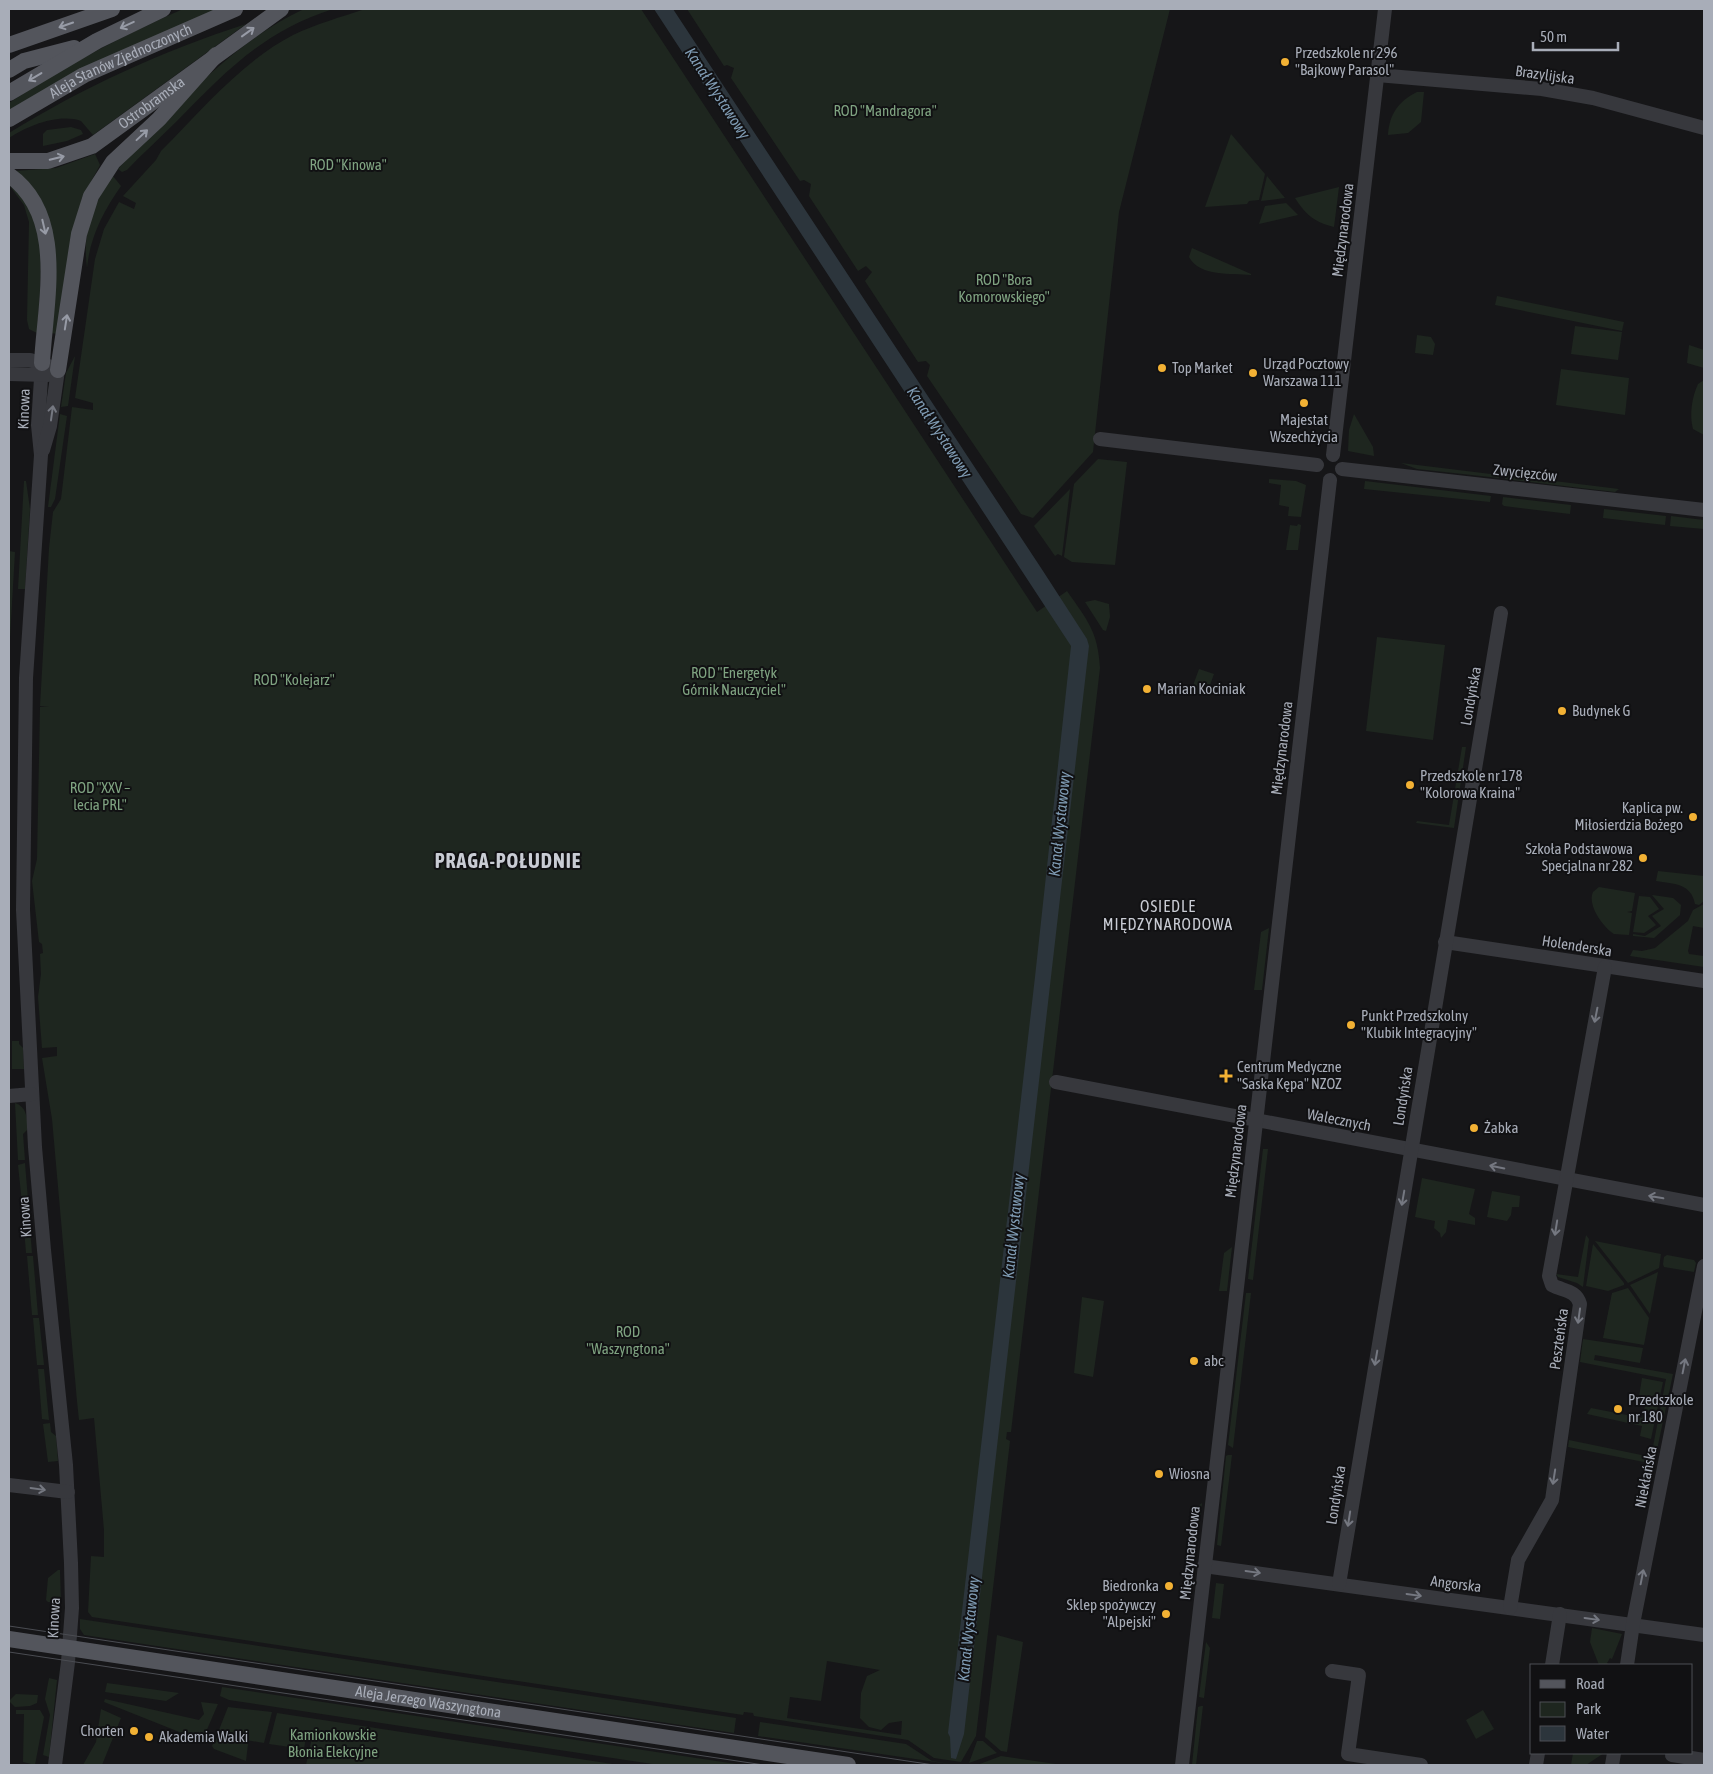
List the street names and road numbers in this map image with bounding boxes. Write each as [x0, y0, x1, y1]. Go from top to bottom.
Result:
street label: Aleja Stanów Zjednoczonych [46, 20, 194, 102]
street label: Brazylijska [1514, 62, 1576, 87]
street label: Ostrobramska [115, 73, 188, 132]
street label: Międzynarodowa [1328, 182, 1357, 278]
street label: Kinowa [14, 388, 33, 430]
street label: Zwycięzców [1492, 461, 1558, 484]
street label: Londyńska [1457, 665, 1484, 727]
street label: Międzynarodowa [1267, 700, 1296, 796]
street label: Holenderska [1541, 932, 1613, 959]
street label: Londyńska [1389, 1065, 1416, 1127]
street label: Międzynarodowa [1221, 1103, 1250, 1199]
street label: Walecznych [1306, 1105, 1373, 1134]
street label: Kinowa [15, 1196, 34, 1238]
street label: Peszteńska [1546, 1307, 1571, 1371]
street label: Niekłańska [1631, 1444, 1660, 1509]
street label: Londyńska [1322, 1464, 1349, 1526]
street label: Międzynarodowa [1176, 1505, 1203, 1601]
street label: Angorska [1430, 1572, 1482, 1595]
street label: Kinowa [44, 1597, 63, 1639]
street label: Aleja Jerzego Waszyngtona [354, 1682, 503, 1721]

